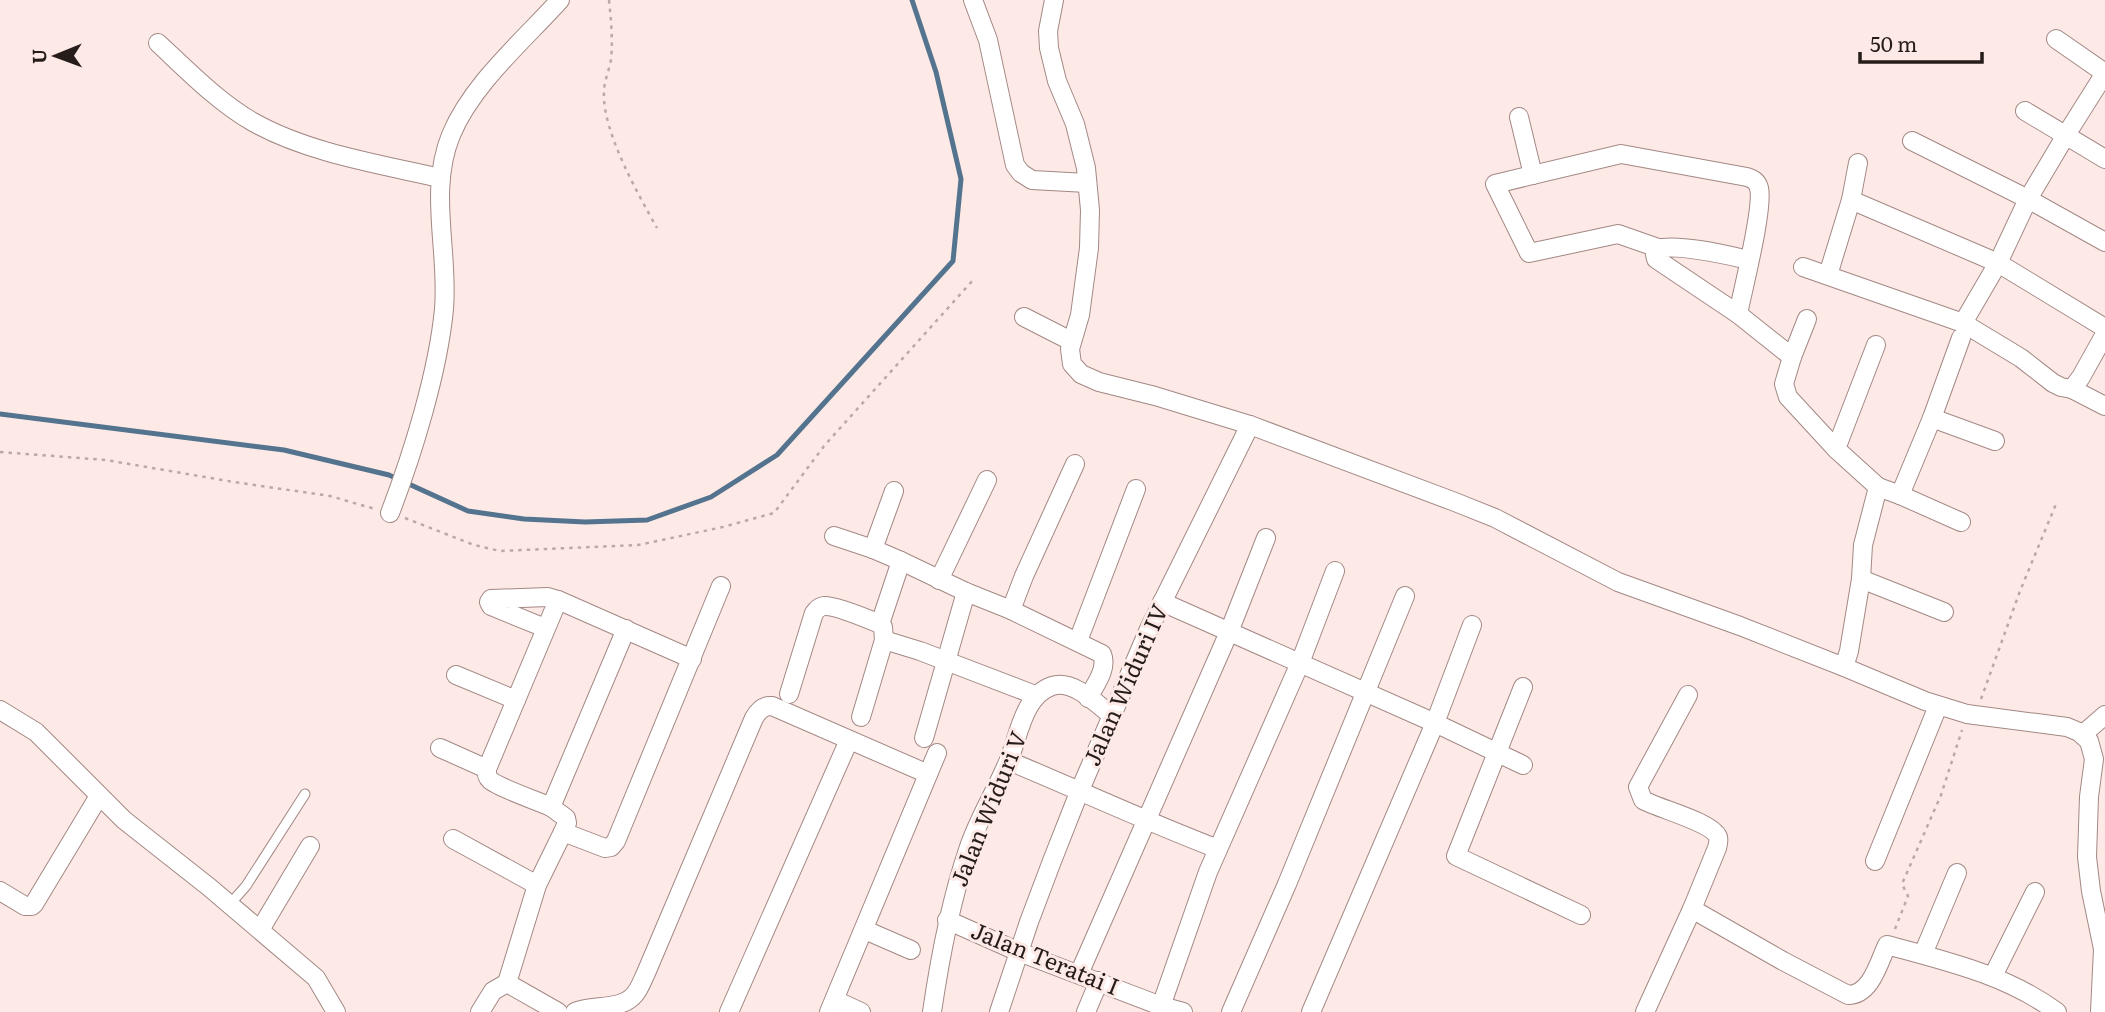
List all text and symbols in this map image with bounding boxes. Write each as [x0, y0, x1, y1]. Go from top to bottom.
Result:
north arrow [21, 21, 91, 91]
scale bar [1860, 21, 1982, 65]
text: 50 m [1870, 27, 1917, 58]
text: U [24, 49, 52, 64]
street label: Jalan Widuri IV [1073, 598, 1175, 771]
street label: Jalan Widuri V [941, 726, 1034, 891]
street label: Jalan Teratai I [967, 912, 1125, 1002]

